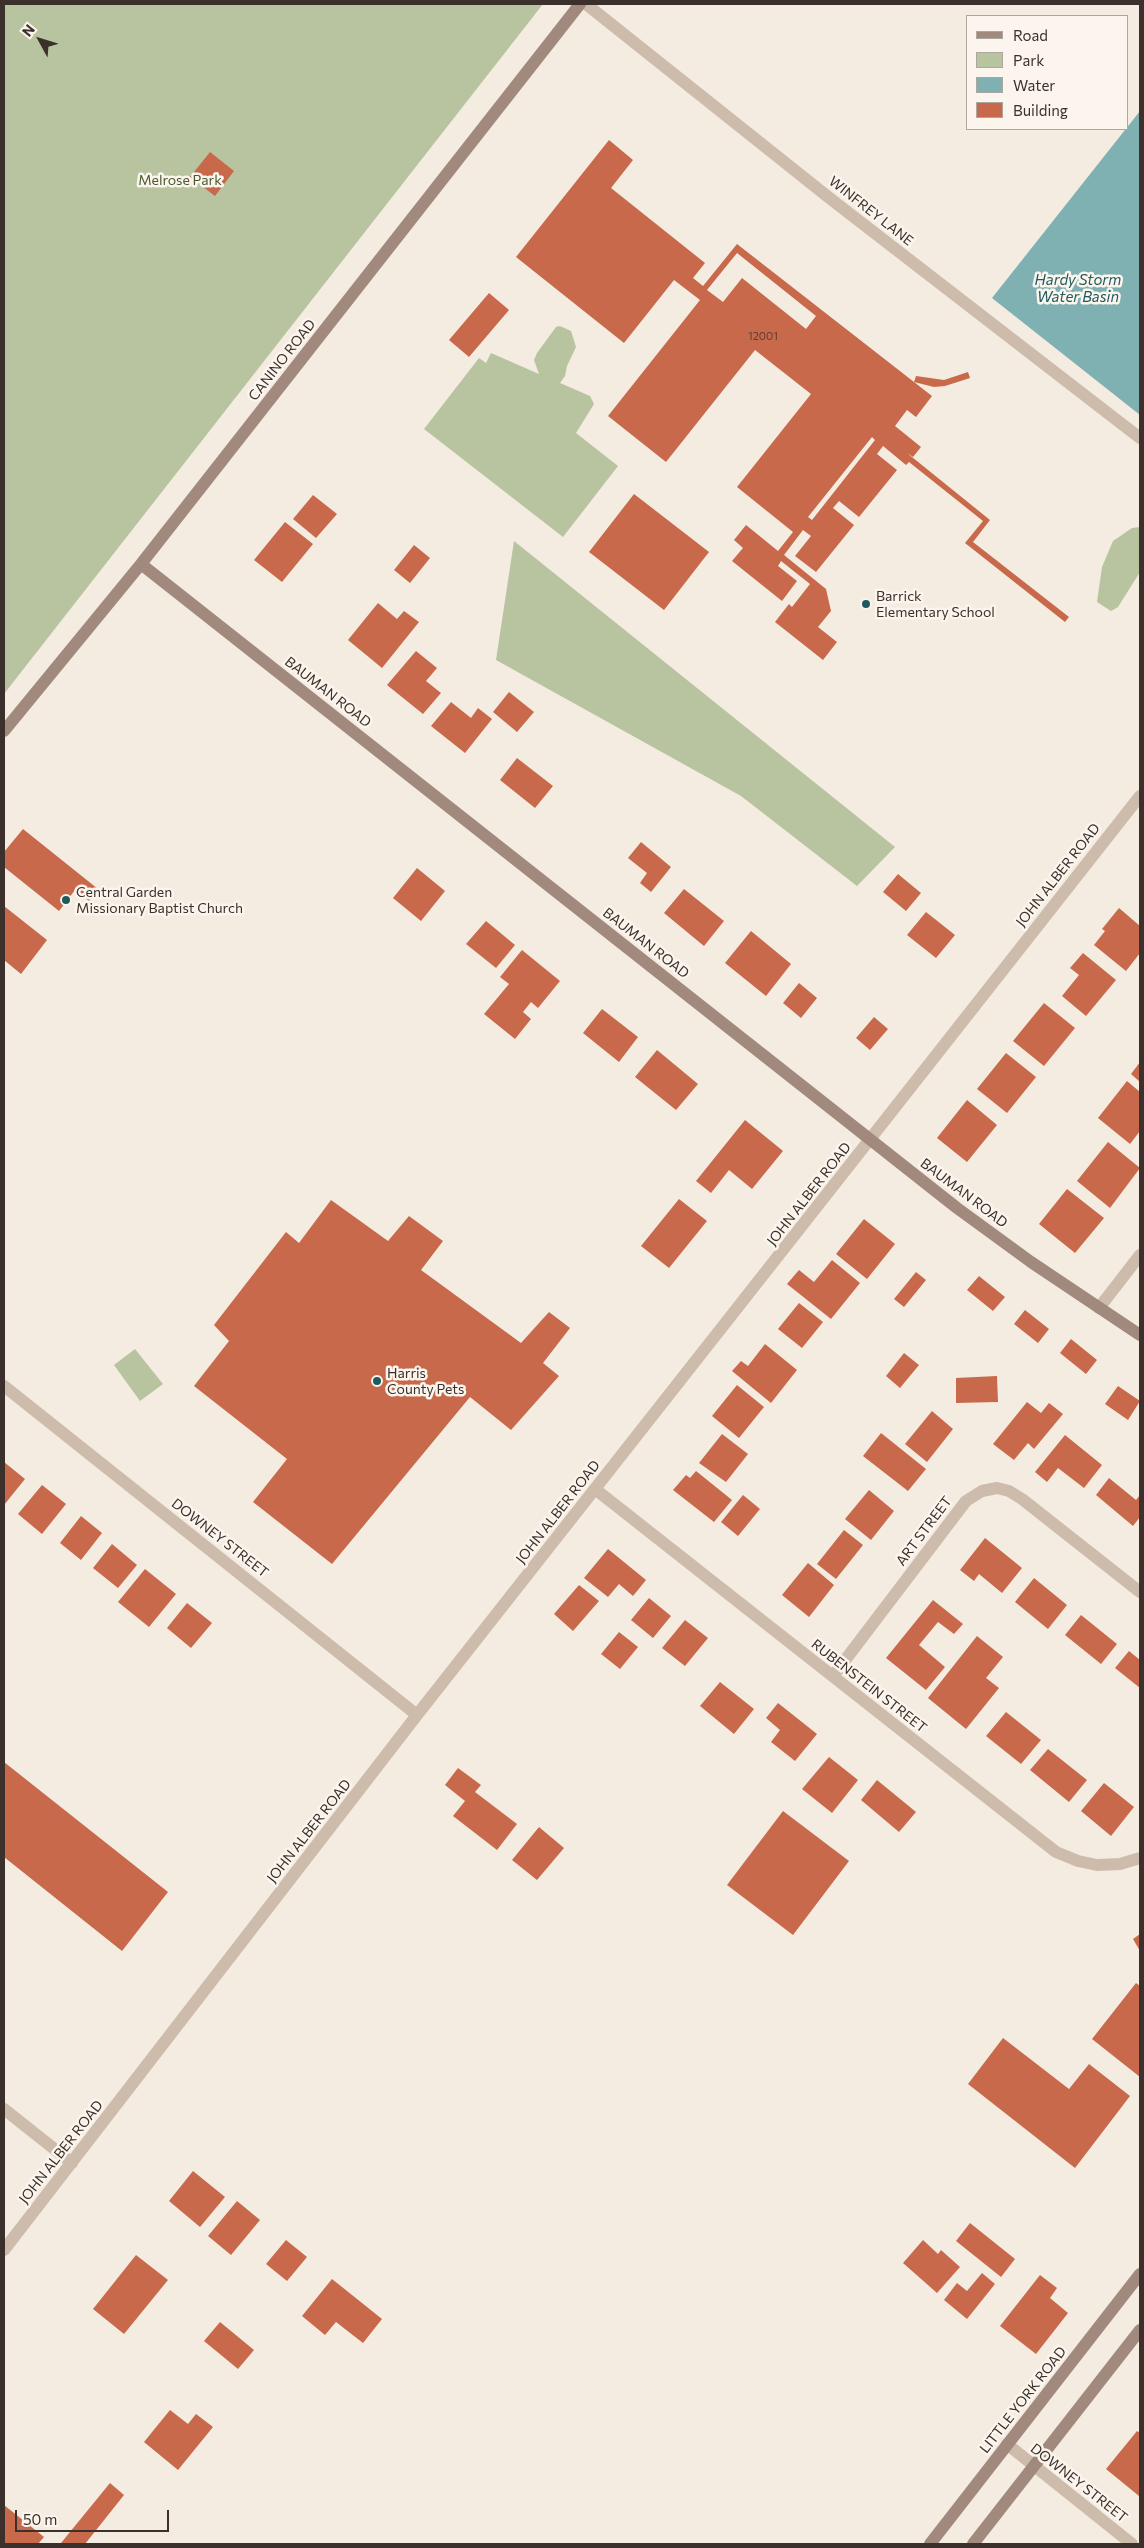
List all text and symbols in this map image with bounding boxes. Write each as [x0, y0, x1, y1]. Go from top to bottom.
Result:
north arrow [15, 15, 65, 65]
legend [966, 15, 1129, 130]
text: N [18, 21, 38, 40]
text: Road [1013, 26, 1048, 44]
text: Park [1013, 51, 1044, 69]
text: Water [1013, 76, 1055, 94]
text: Building [1013, 101, 1068, 119]
park label: Melrose Park [138, 172, 222, 188]
street label: WINFREY LANE [825, 173, 917, 249]
water label: Hardy Storm Water Basin [1035, 271, 1121, 306]
street label: CANINO ROAD [245, 316, 319, 404]
house number: 12001 [748, 329, 778, 343]
place label: Barrick Elementary School [876, 588, 995, 620]
marker: Barrick Elementary School [860, 598, 872, 610]
street label: BAUMAN ROAD [282, 653, 374, 731]
street label: JOHN ALBER ROAD [1012, 820, 1104, 930]
place label: Central Garden Missionary Baptist Church [76, 884, 243, 916]
marker: Central Garden Missionary Baptist Church [60, 894, 72, 906]
street label: BAUMAN ROAD [600, 904, 692, 982]
street label: JOHN ALBER ROAD [763, 1139, 855, 1249]
street label: BAUMAN ROAD [917, 1155, 1011, 1231]
place label: Harris County Pets [387, 1365, 464, 1398]
marker: Harris County Pets [371, 1375, 383, 1387]
street label: JOHN ALBER ROAD [512, 1457, 604, 1567]
street label: ART STREET [892, 1493, 956, 1569]
street label: DOWNEY STREET [168, 1495, 272, 1581]
street label: RUBENSTEIN STREET [808, 1636, 930, 1736]
street label: JOHN ALBER ROAD [263, 1776, 355, 1886]
street label: JOHN ALBER ROAD [15, 2097, 107, 2207]
street label: LITTLE YORK ROAD [976, 2343, 1070, 2457]
street label: DOWNEY STREET [1027, 2440, 1131, 2526]
scale bar [18, 2500, 171, 2532]
text: 50 m [23, 2510, 57, 2528]

